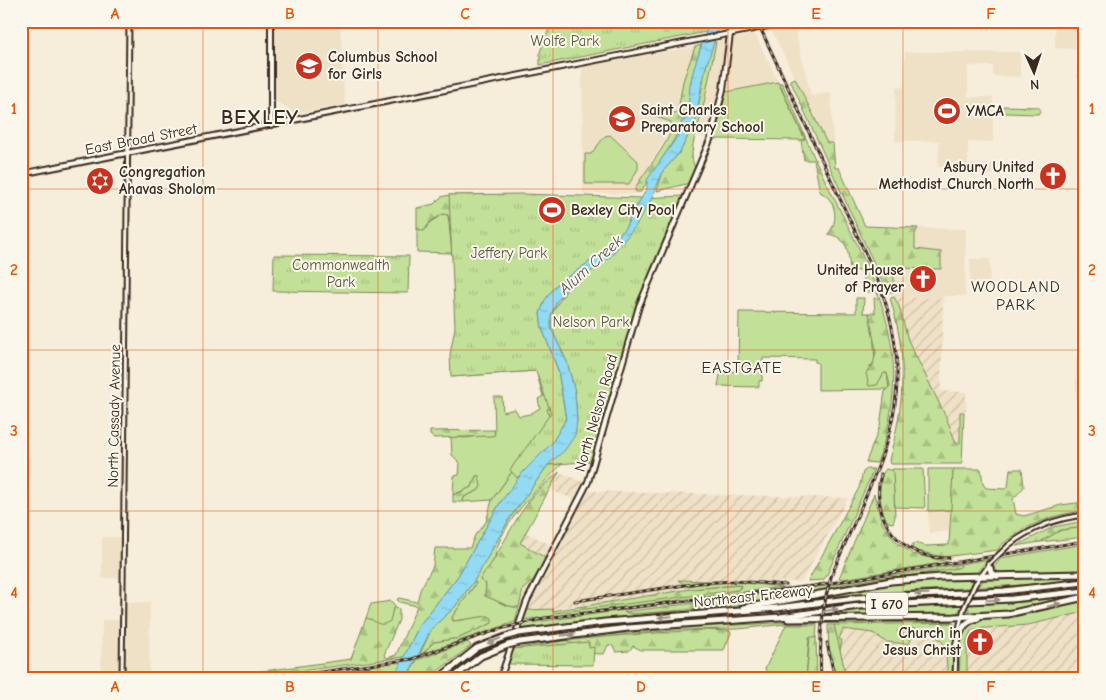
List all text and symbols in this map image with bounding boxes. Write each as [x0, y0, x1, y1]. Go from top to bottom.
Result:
text: A [111, 5, 120, 23]
text: B [285, 5, 295, 23]
text: C [460, 5, 470, 23]
text: D [636, 5, 646, 23]
text: E [811, 5, 821, 23]
text: F [986, 5, 996, 23]
park label: Wolfe Park [531, 32, 600, 50]
place label: Columbus School for Girls [327, 48, 438, 83]
north arrow [1008, 48, 1058, 98]
school or university icon: Columbus School for Girls [294, 51, 324, 81]
text: N [1030, 76, 1040, 93]
sports icon: YMCA [932, 96, 962, 126]
text: 1 [11, 100, 17, 118]
text: 1 [1089, 100, 1095, 118]
place label: Saint Charles Preparatory School [641, 101, 764, 136]
place label: YMCA [966, 102, 1005, 120]
school or university icon: Saint Charles Preparatory School [607, 104, 637, 134]
district label: BEXLEY [221, 106, 299, 129]
street label: East Broad Street [84, 119, 199, 159]
place label: Asbury United Methodist Church North [879, 158, 1034, 193]
church icon: Asbury United Methodist Church North [1038, 161, 1068, 191]
place label: Congregation Ahavas Sholom [119, 163, 215, 198]
synagogue icon: Congregation Ahavas Sholom [85, 166, 115, 196]
sports icon: Bexley City Pool [537, 195, 567, 225]
place label: Bexley City Pool [571, 201, 675, 219]
water label: Alum Creek [555, 232, 627, 299]
park label: Jeffery Park [471, 244, 548, 262]
park label: Commonwealth Park [292, 256, 390, 291]
text: 2 [10, 261, 18, 279]
place label: United House of Prayer [817, 261, 904, 296]
text: 2 [1088, 261, 1096, 279]
church icon: United House of Prayer [908, 264, 938, 294]
district label: WOODLAND PARK [971, 278, 1061, 314]
park label: Nelson Park [553, 313, 630, 331]
street label: North Cassady Avenue [104, 344, 124, 488]
street label: North Nelson Road [571, 352, 621, 474]
district label: EASTGATE [702, 359, 782, 377]
text: 3 [10, 422, 18, 440]
text: 3 [1088, 422, 1096, 440]
street label: Northeast Freeway [693, 581, 814, 611]
text: 4 [10, 584, 18, 602]
text: 4 [1088, 584, 1096, 602]
one-way arrow [913, 590, 929, 598]
road number: I 670 [866, 592, 908, 616]
one-way arrow [985, 595, 1001, 603]
one-way arrow [1047, 601, 1062, 609]
one-way arrow [823, 605, 839, 613]
one-way arrow [657, 613, 673, 621]
place label: Church in Jesus Christ [883, 624, 962, 659]
church icon: Church in Jesus Christ [965, 627, 995, 657]
one-way arrow [560, 631, 576, 639]
one-way arrow [486, 637, 501, 645]
text: A [111, 678, 120, 696]
text: B [285, 678, 295, 696]
text: C [460, 678, 470, 696]
text: D [636, 678, 646, 696]
text: E [811, 678, 821, 696]
text: F [986, 678, 996, 696]

